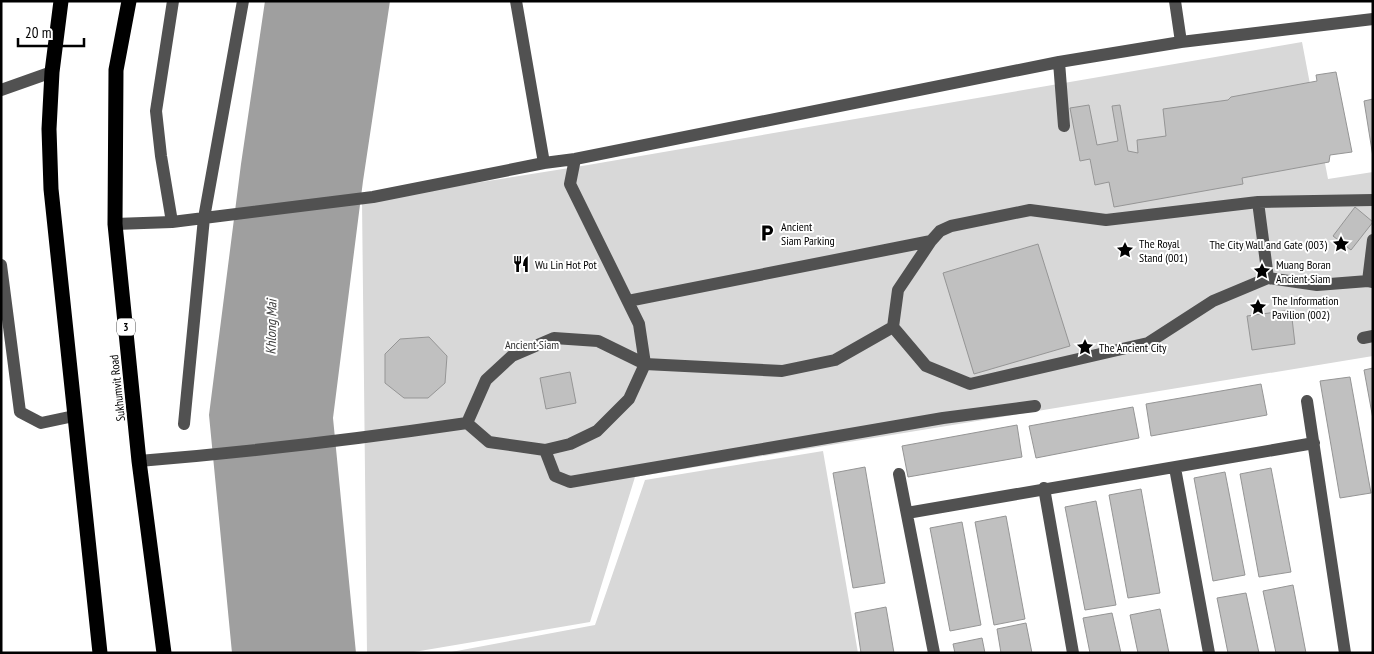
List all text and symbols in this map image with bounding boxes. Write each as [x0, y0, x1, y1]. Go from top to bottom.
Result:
scale bar [18, 15, 84, 47]
text: 20 m [25, 23, 51, 42]
place label: Ancient Siam Parking [781, 219, 835, 248]
parking icon: Ancient Siam Parking [757, 223, 777, 243]
place icon: The City Wall and Gate (003) [1331, 234, 1351, 254]
place label: The Royal Stand (001) [1139, 236, 1187, 265]
place label: The City Wall and Gate (003) [1209, 237, 1327, 252]
place icon: The Royal Stand (001) [1115, 240, 1135, 260]
restaurant icon: Wu Lin Hot Pot [511, 254, 531, 274]
place label: Wu Lin Hot Pot [535, 257, 598, 272]
place label: Muang Boran Ancient Siam [1276, 257, 1331, 286]
place icon: Muang Boran Ancient Siam [1252, 261, 1272, 281]
place label: The Information Pavilion (002) [1272, 293, 1339, 322]
water label: Khlong Mai [262, 297, 281, 355]
place icon: The Information Pavilion (002) [1248, 297, 1268, 317]
road number: 3 [117, 318, 135, 336]
park label: Ancient Siam [505, 337, 559, 352]
place icon: The Ancient City [1075, 337, 1095, 357]
place label: The Ancient City [1099, 340, 1167, 355]
street label: Sukhumvit Road [106, 354, 128, 422]

